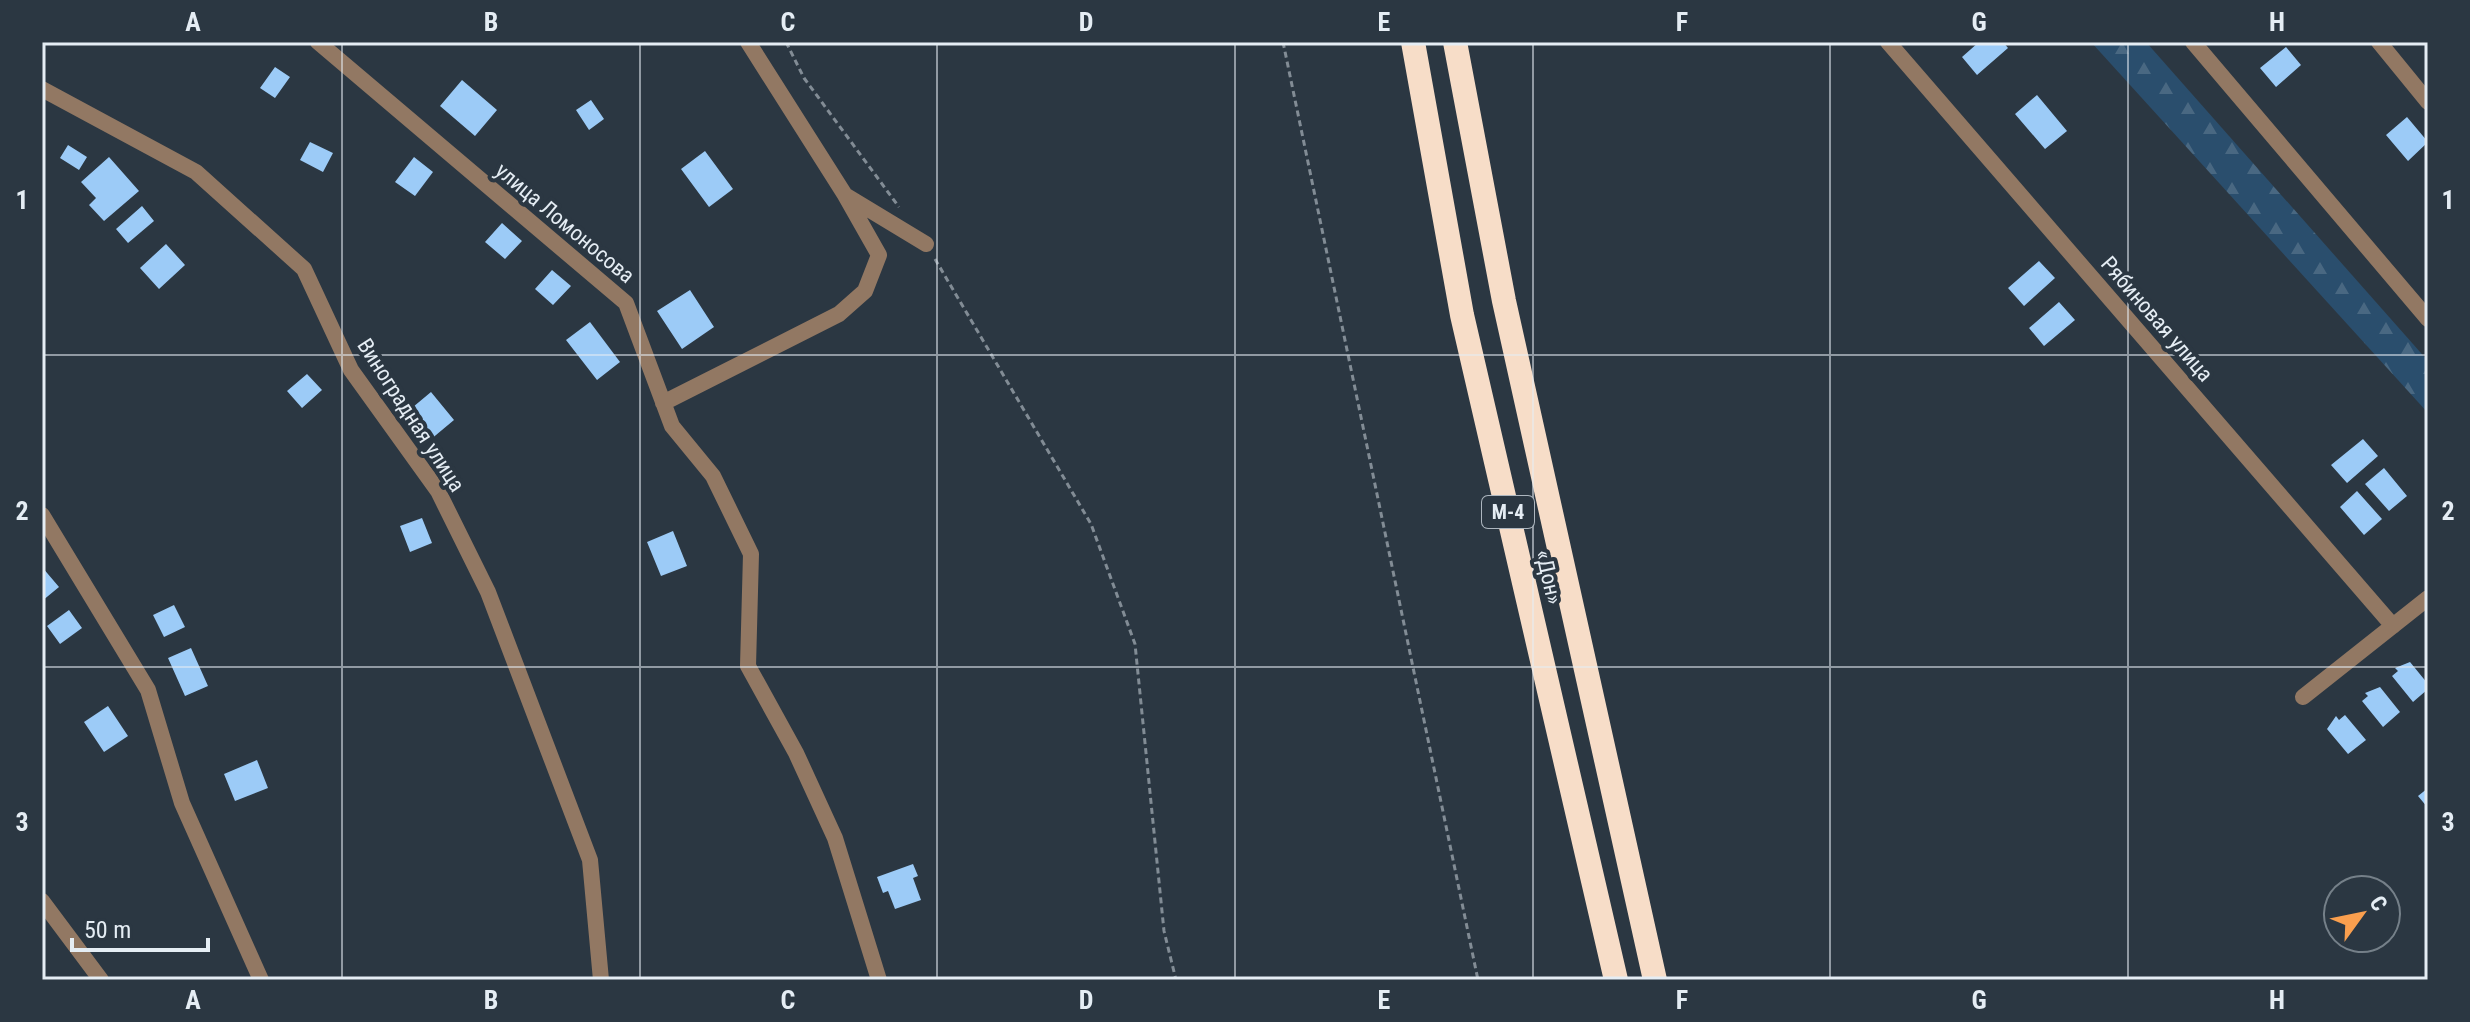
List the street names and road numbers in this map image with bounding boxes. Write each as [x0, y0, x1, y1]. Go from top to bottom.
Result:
street label: улица Ломоносова [491, 158, 639, 288]
street label: Рябиновая улица [2096, 251, 2218, 387]
street label: Виноградная улица [352, 334, 470, 496]
road number: М-4 [1482, 496, 1534, 528]
street label: «Дон» [1531, 547, 1567, 607]

